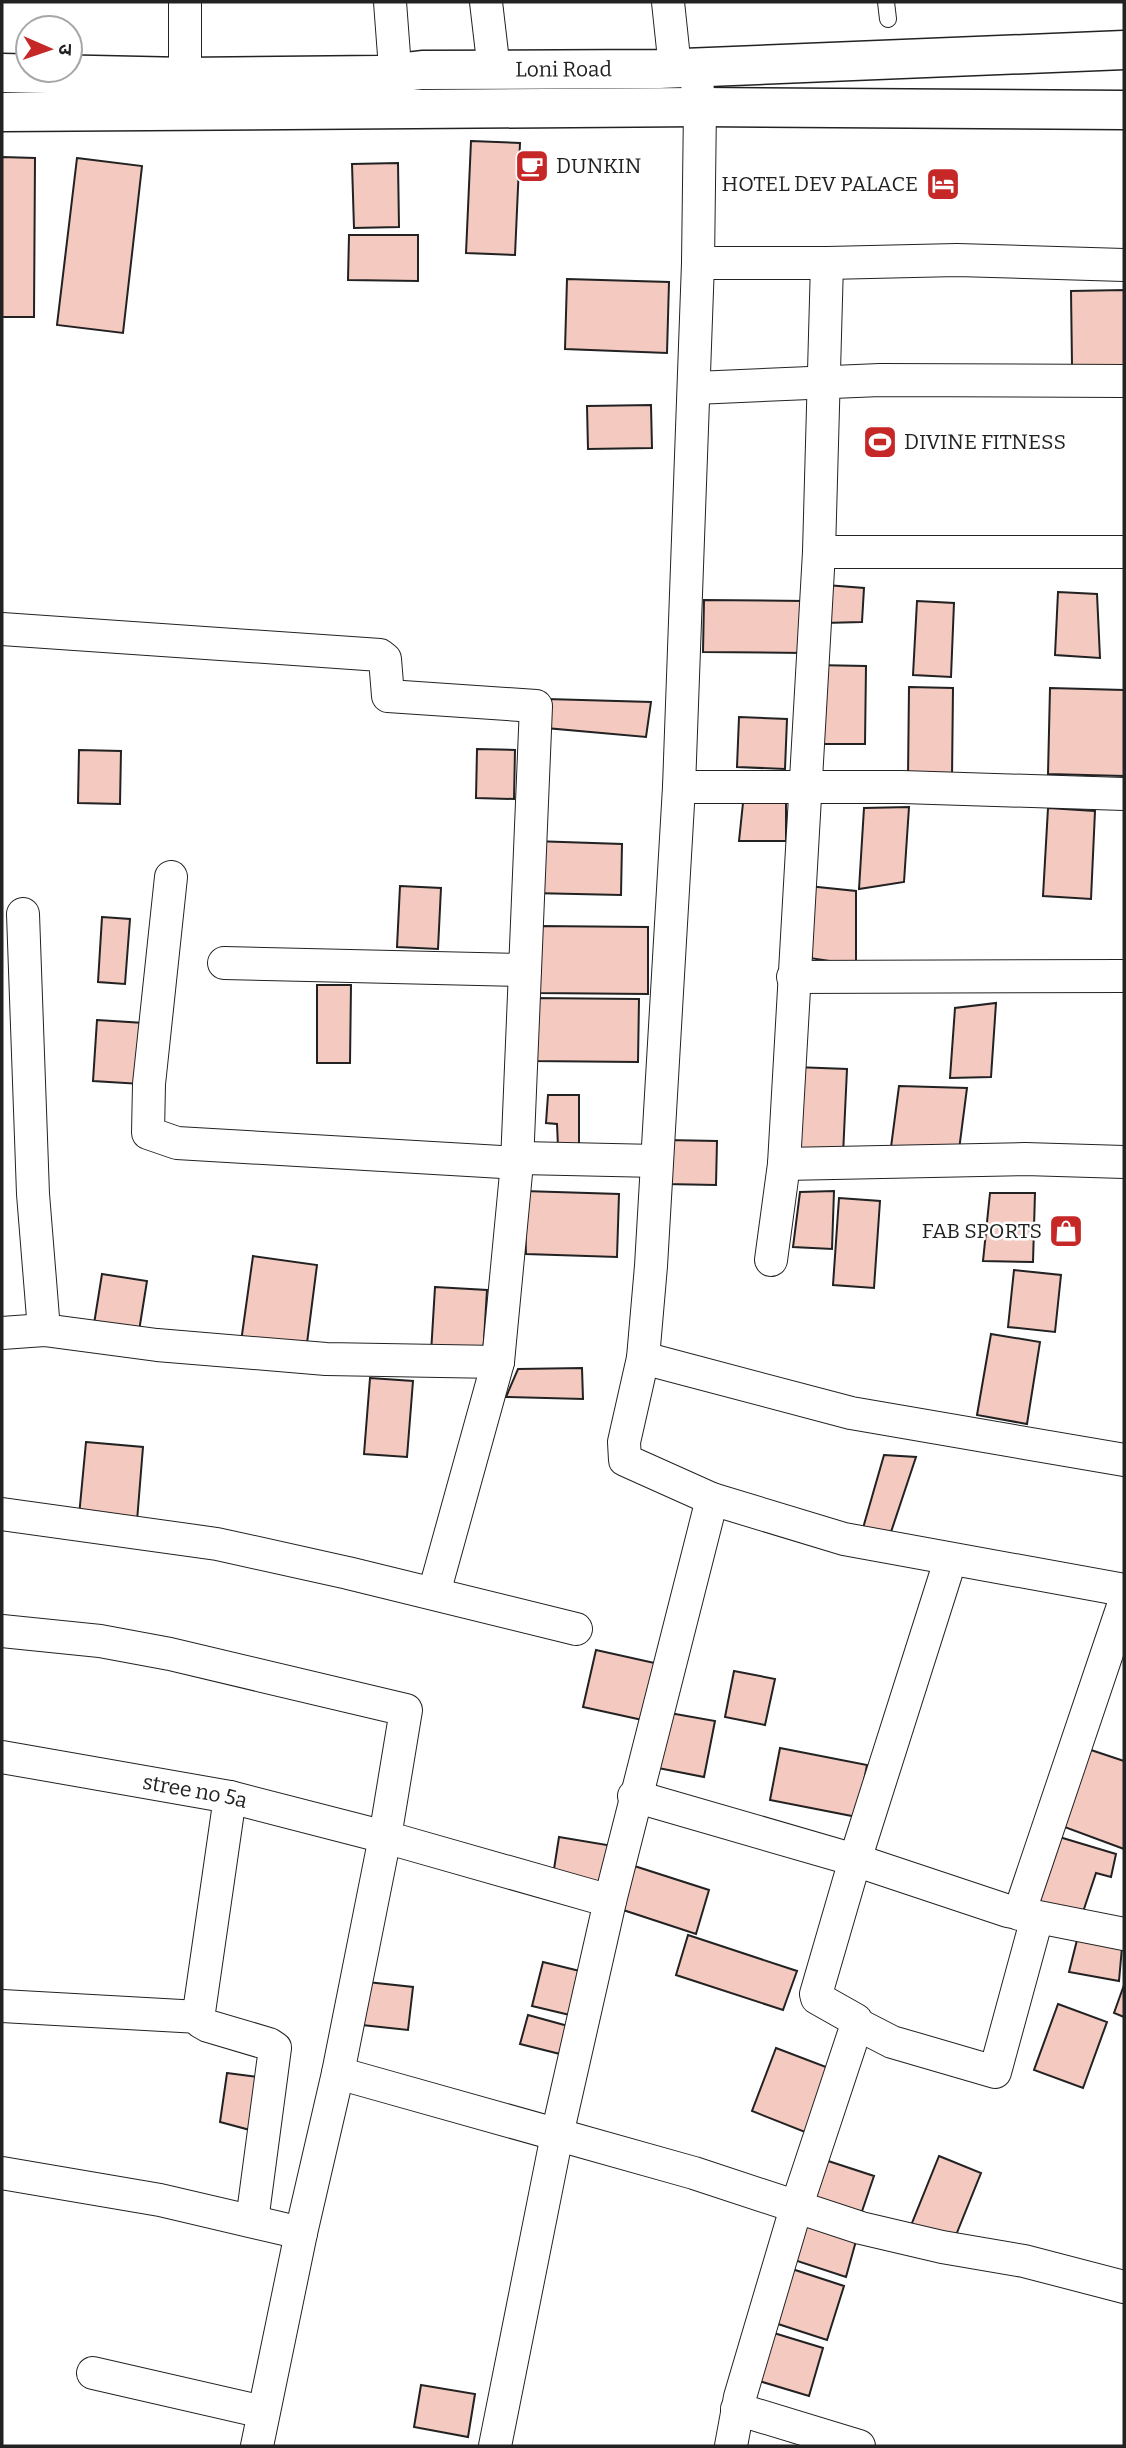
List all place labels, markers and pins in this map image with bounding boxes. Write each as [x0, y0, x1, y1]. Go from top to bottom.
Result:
cafe icon: DUNKIN [513, 147, 551, 185]
place label: DUNKIN [556, 153, 641, 179]
hotel icon: HOTEL DEV PALACE [924, 165, 962, 203]
place label: HOTEL DEV PALACE [722, 171, 918, 197]
sports icon: DIVINE FITNESS [861, 423, 899, 461]
place label: DIVINE FITNESS [904, 429, 1066, 455]
shop icon: FAB SPORTS [1047, 1212, 1085, 1250]
place label: FAB SPORTS [922, 1218, 1042, 1244]

